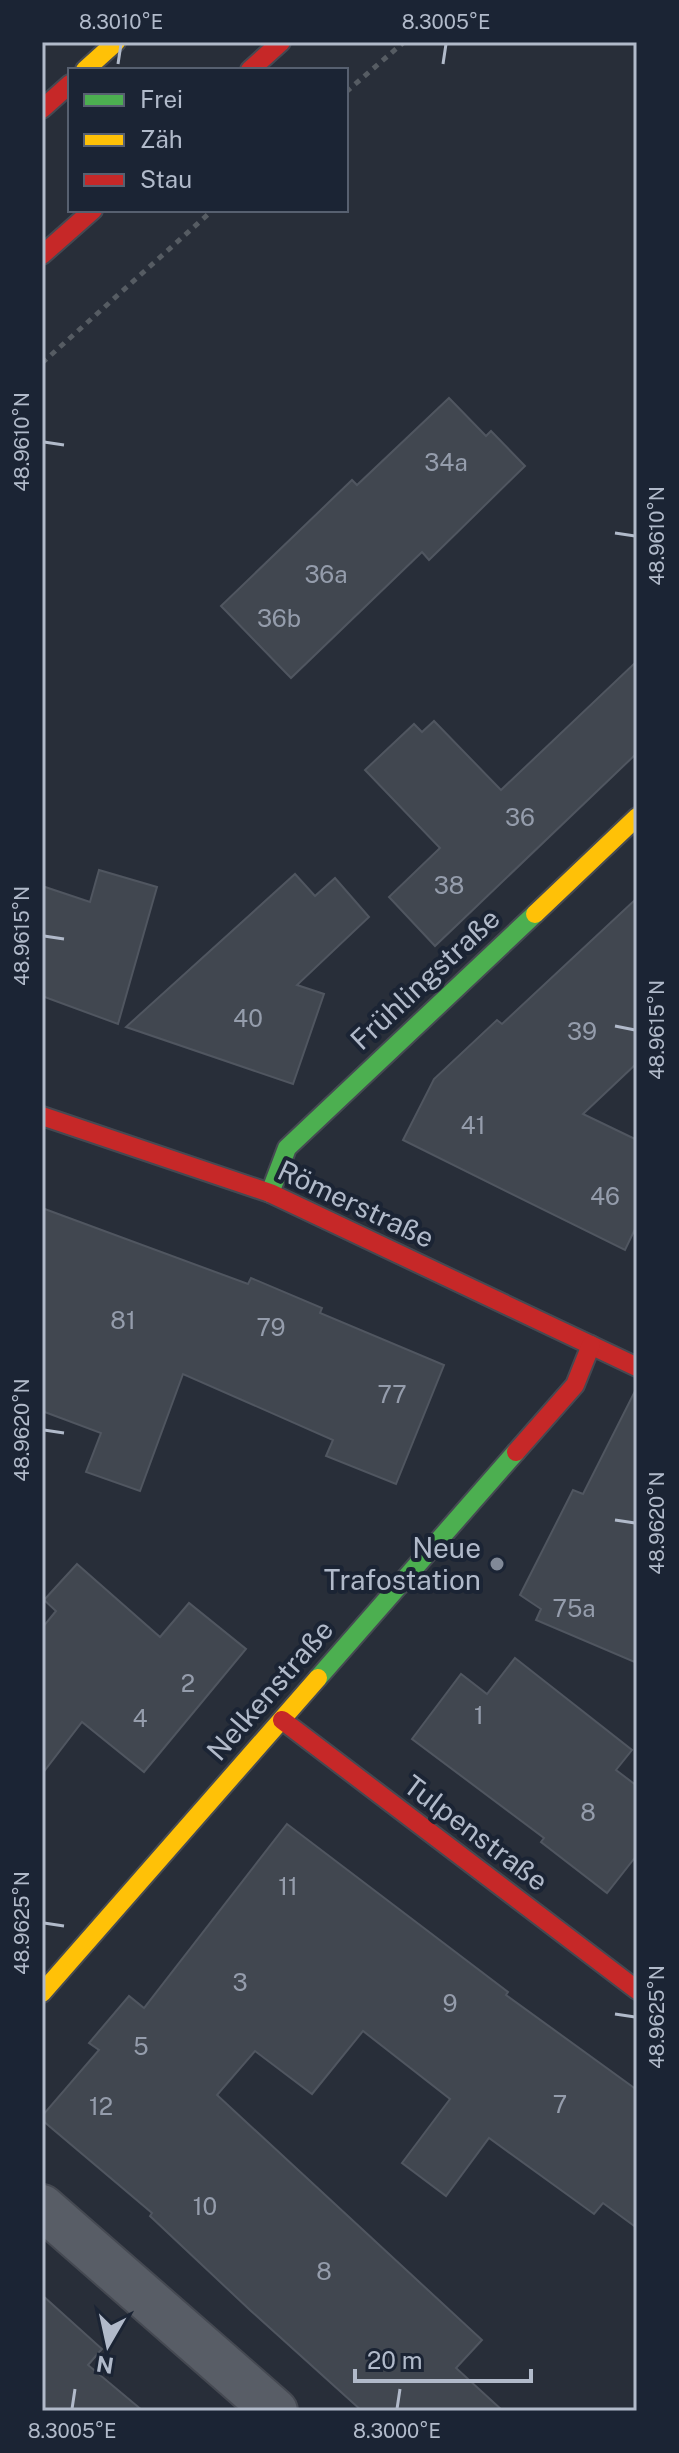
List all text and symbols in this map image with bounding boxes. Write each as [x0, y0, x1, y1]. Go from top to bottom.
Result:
text: 8.3010°E [79, 10, 163, 34]
text: 8.3005°E [402, 10, 490, 34]
legend [68, 68, 348, 212]
text: Frei [140, 85, 183, 113]
text: Zäh [140, 125, 183, 153]
text: Stau [140, 165, 192, 193]
text: 48.9610°N [10, 392, 34, 492]
house number: 34a [424, 448, 468, 476]
text: 48.9610°N [645, 486, 669, 586]
house number: 36a [304, 560, 348, 588]
house number: 36b [257, 604, 301, 632]
house number: 36 [505, 803, 535, 831]
house number: 38 [434, 871, 464, 899]
text: 48.9615°N [10, 886, 34, 986]
street label: Frühlingstraße [343, 901, 506, 1056]
text: 48.9615°N [645, 980, 669, 1080]
house number: 40 [233, 1004, 263, 1032]
house number: 39 [567, 1017, 597, 1045]
house number: 41 [461, 1111, 485, 1139]
street label: Römerstraße [273, 1153, 439, 1254]
house number: 46 [590, 1182, 620, 1210]
house number: 81 [110, 1306, 136, 1334]
house number: 79 [257, 1313, 285, 1341]
text: 48.9620°N [10, 1378, 34, 1482]
house number: 77 [377, 1380, 407, 1408]
text: 48.9620°N [645, 1471, 669, 1575]
place label: Neue Trafostation [324, 1531, 481, 1596]
marker: Neue Trafostation [488, 1555, 506, 1573]
house number: 75a [552, 1594, 596, 1622]
street label: Nelkenstraße [200, 1613, 340, 1767]
house number: 2 [181, 1669, 195, 1697]
house number: 1 [474, 1701, 484, 1729]
house number: 4 [132, 1704, 148, 1732]
street label: Tulpenstraße [398, 1768, 555, 1897]
house number: 8 [580, 1798, 596, 1826]
text: 48.9625°N [10, 1871, 34, 1975]
house number: 11 [278, 1872, 298, 1900]
text: 48.9625°N [645, 1965, 669, 2069]
house number: 3 [232, 1968, 248, 1996]
house number: 9 [443, 1989, 458, 2017]
house number: 5 [133, 2032, 149, 2060]
house number: 7 [553, 2090, 567, 2118]
house number: 12 [89, 2092, 113, 2120]
house number: 10 [193, 2192, 217, 2220]
house number: 8 [316, 2257, 332, 2285]
north arrow [68, 2305, 148, 2385]
scale bar [355, 2333, 531, 2383]
text: 20 m [367, 2346, 423, 2374]
text: N [94, 2351, 115, 2379]
text: 8.3005°E [28, 2419, 116, 2443]
text: 8.3000°E [353, 2419, 441, 2443]

